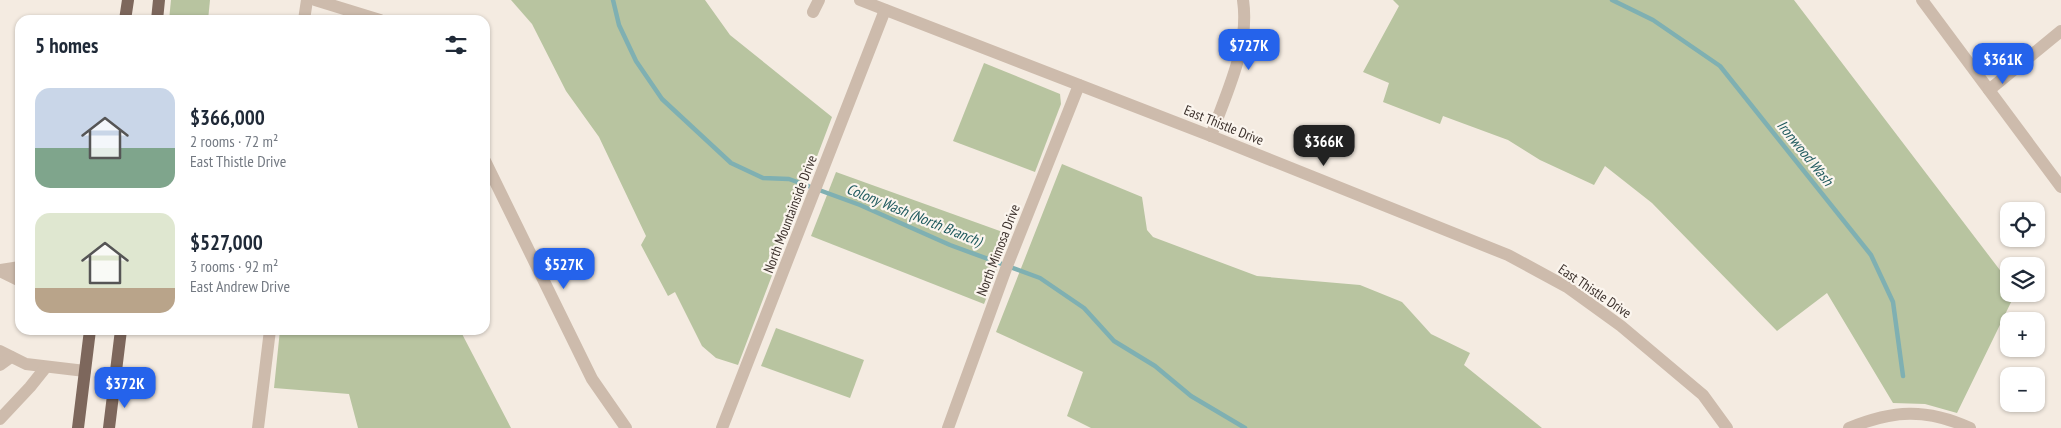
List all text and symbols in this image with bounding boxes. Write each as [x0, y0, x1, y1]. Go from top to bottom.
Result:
pin: $727K [1214, 28, 1284, 71]
icon: filters [442, 31, 470, 59]
text: 5 homes [35, 32, 98, 59]
text: $727K [1230, 35, 1268, 55]
pin: $361K [1968, 42, 2038, 85]
text: $361K [1984, 49, 2022, 69]
street label: East Thistle Drive [1182, 101, 1267, 149]
text: $366,000 [190, 104, 265, 131]
icon: home [75, 108, 135, 168]
water label: Ironwood Wash [1773, 116, 1839, 190]
pin: $366K [1289, 124, 1359, 167]
text: 2 rooms · 72 m² [190, 131, 278, 151]
text: $366K [1305, 131, 1343, 151]
text: East Thistle Drive [190, 151, 286, 171]
street label: North Mountainside Drive [759, 152, 821, 275]
water label: Colony Wash (North Branch) [844, 179, 986, 251]
street label: North Mimosa Drive [972, 201, 1024, 298]
map controls [2000, 202, 2045, 412]
button: locate [2000, 202, 2045, 247]
text: $527,000 [190, 229, 263, 256]
icon: home [75, 233, 135, 293]
pin: $527K [529, 248, 599, 290]
text: $527K [545, 254, 583, 274]
text: 3 rooms · 92 m² [190, 256, 278, 276]
button: layers [2000, 257, 2045, 302]
street label: East Thistle Drive [1555, 260, 1635, 322]
text: East Andrew Drive [190, 276, 290, 296]
button: + [2000, 312, 2045, 357]
pin: $372K [90, 366, 160, 409]
button: − [2000, 367, 2045, 412]
text: $372K [106, 373, 144, 393]

